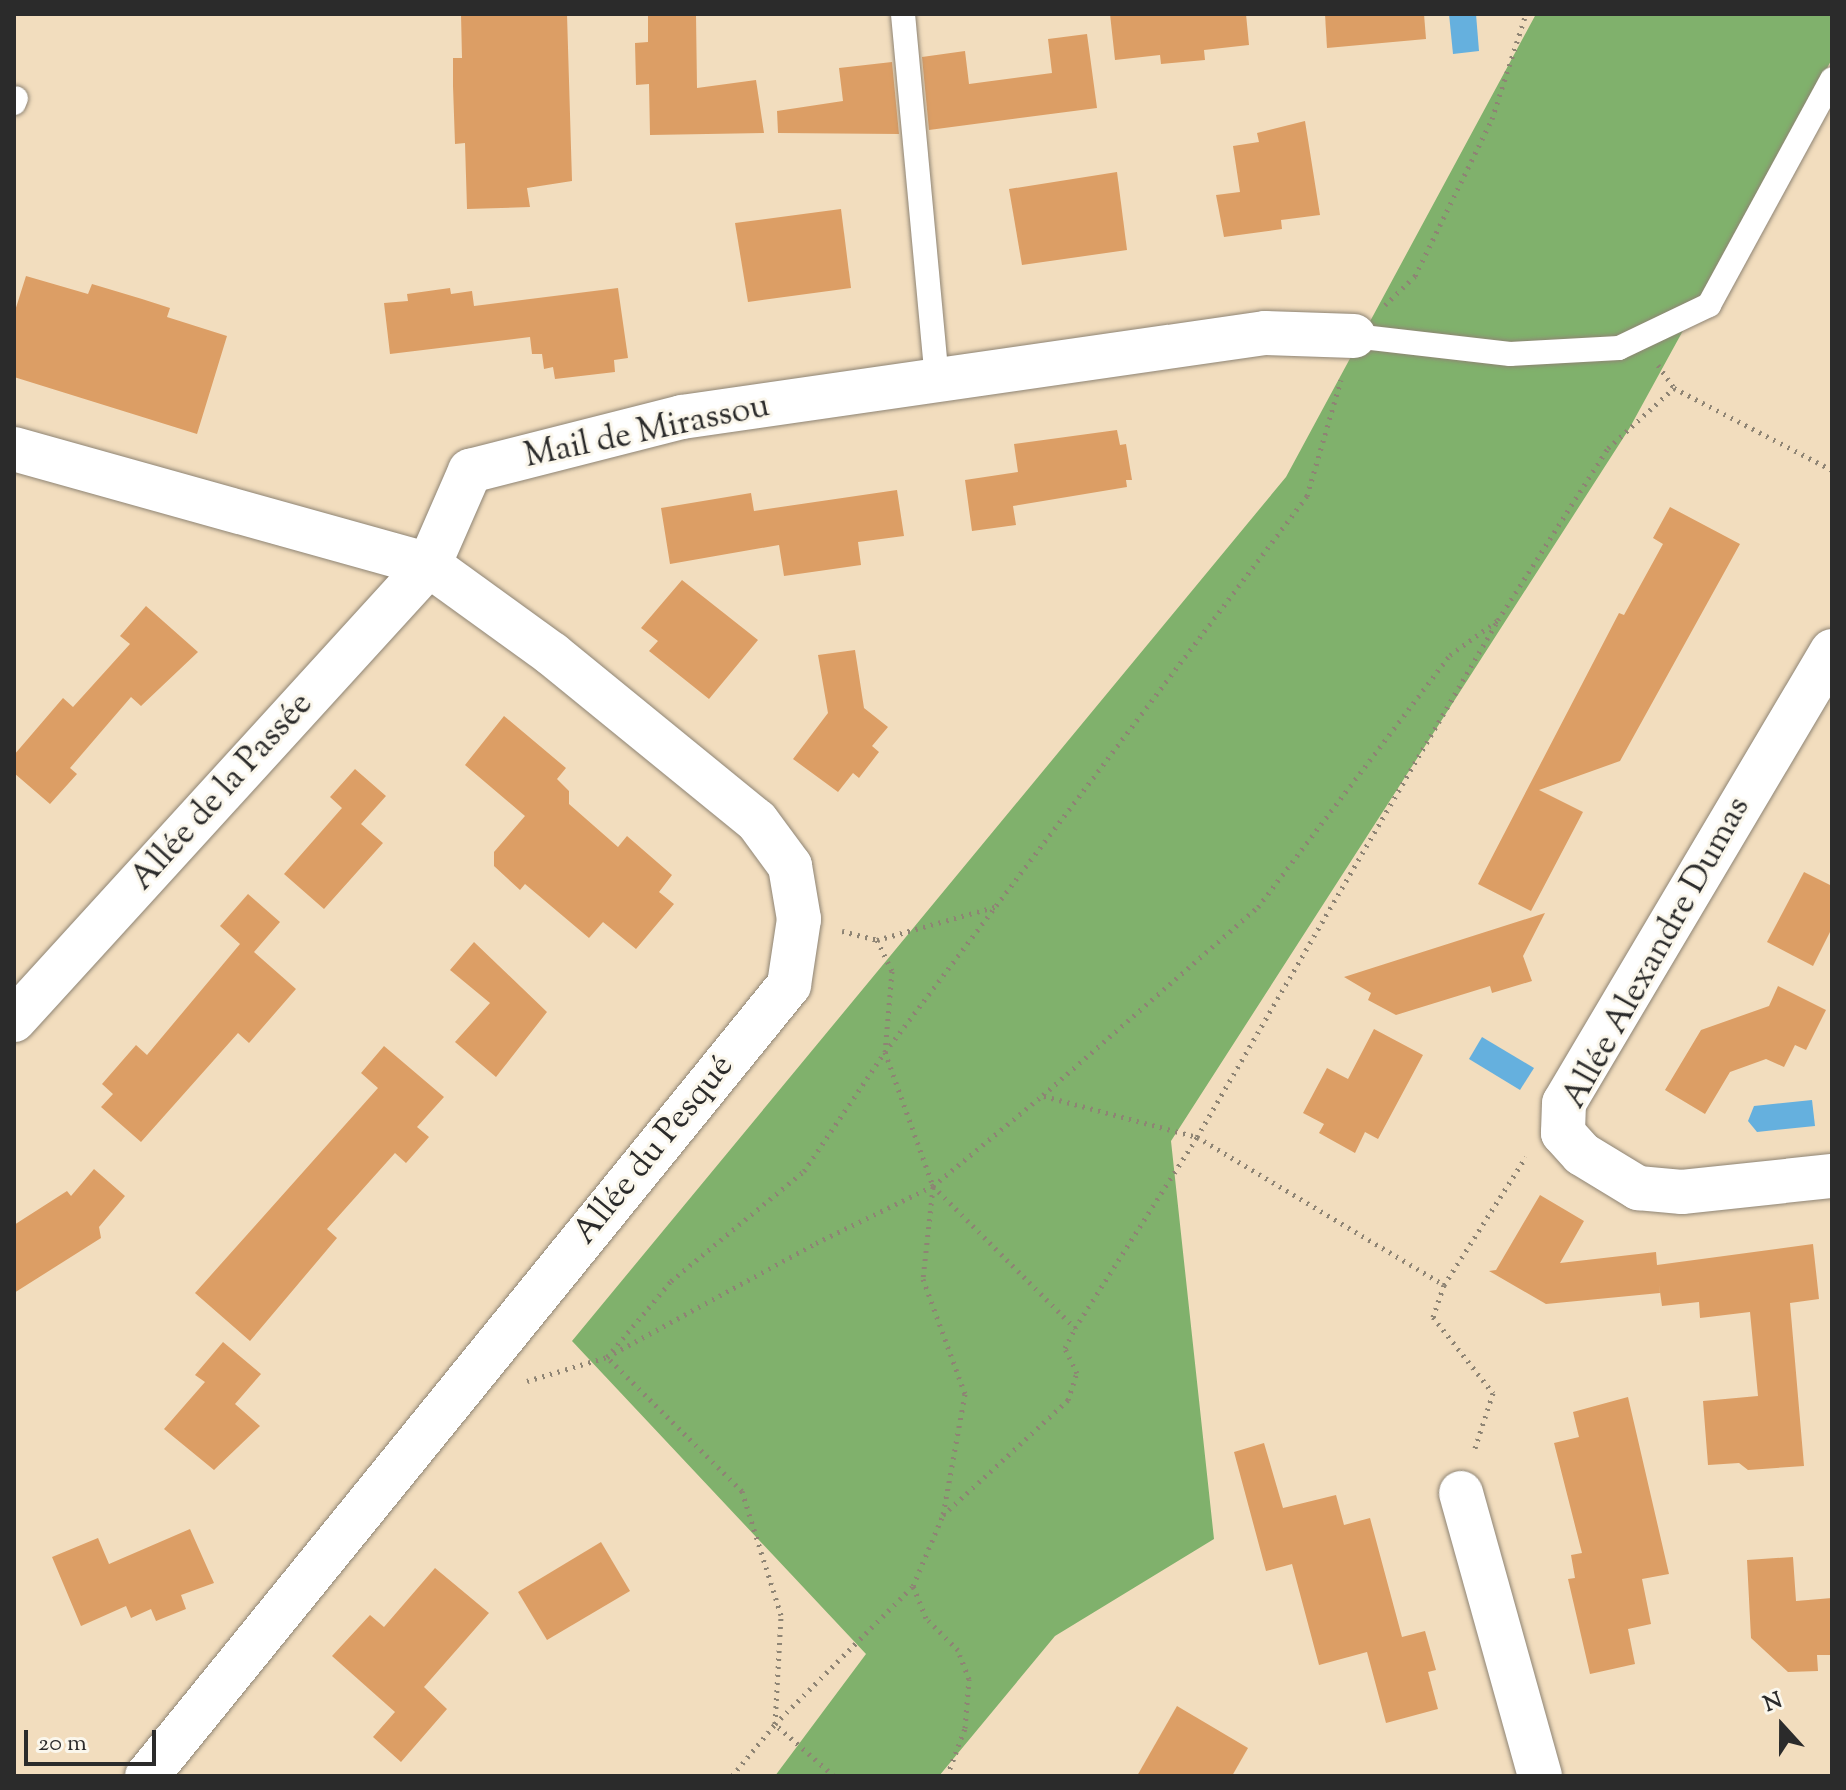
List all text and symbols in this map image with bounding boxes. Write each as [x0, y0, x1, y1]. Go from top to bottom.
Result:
street label: Mail de Mirassou [521, 386, 773, 478]
street label: Allée de la Passée [122, 685, 322, 899]
street label: Allée Alexandre Dumas [1554, 790, 1760, 1116]
street label: Allée du Pesqué [565, 1047, 743, 1253]
north arrow [1742, 1686, 1822, 1766]
text: N [1759, 1686, 1787, 1722]
scale bar [28, 1714, 160, 1764]
text: 20 m [38, 1727, 87, 1761]

